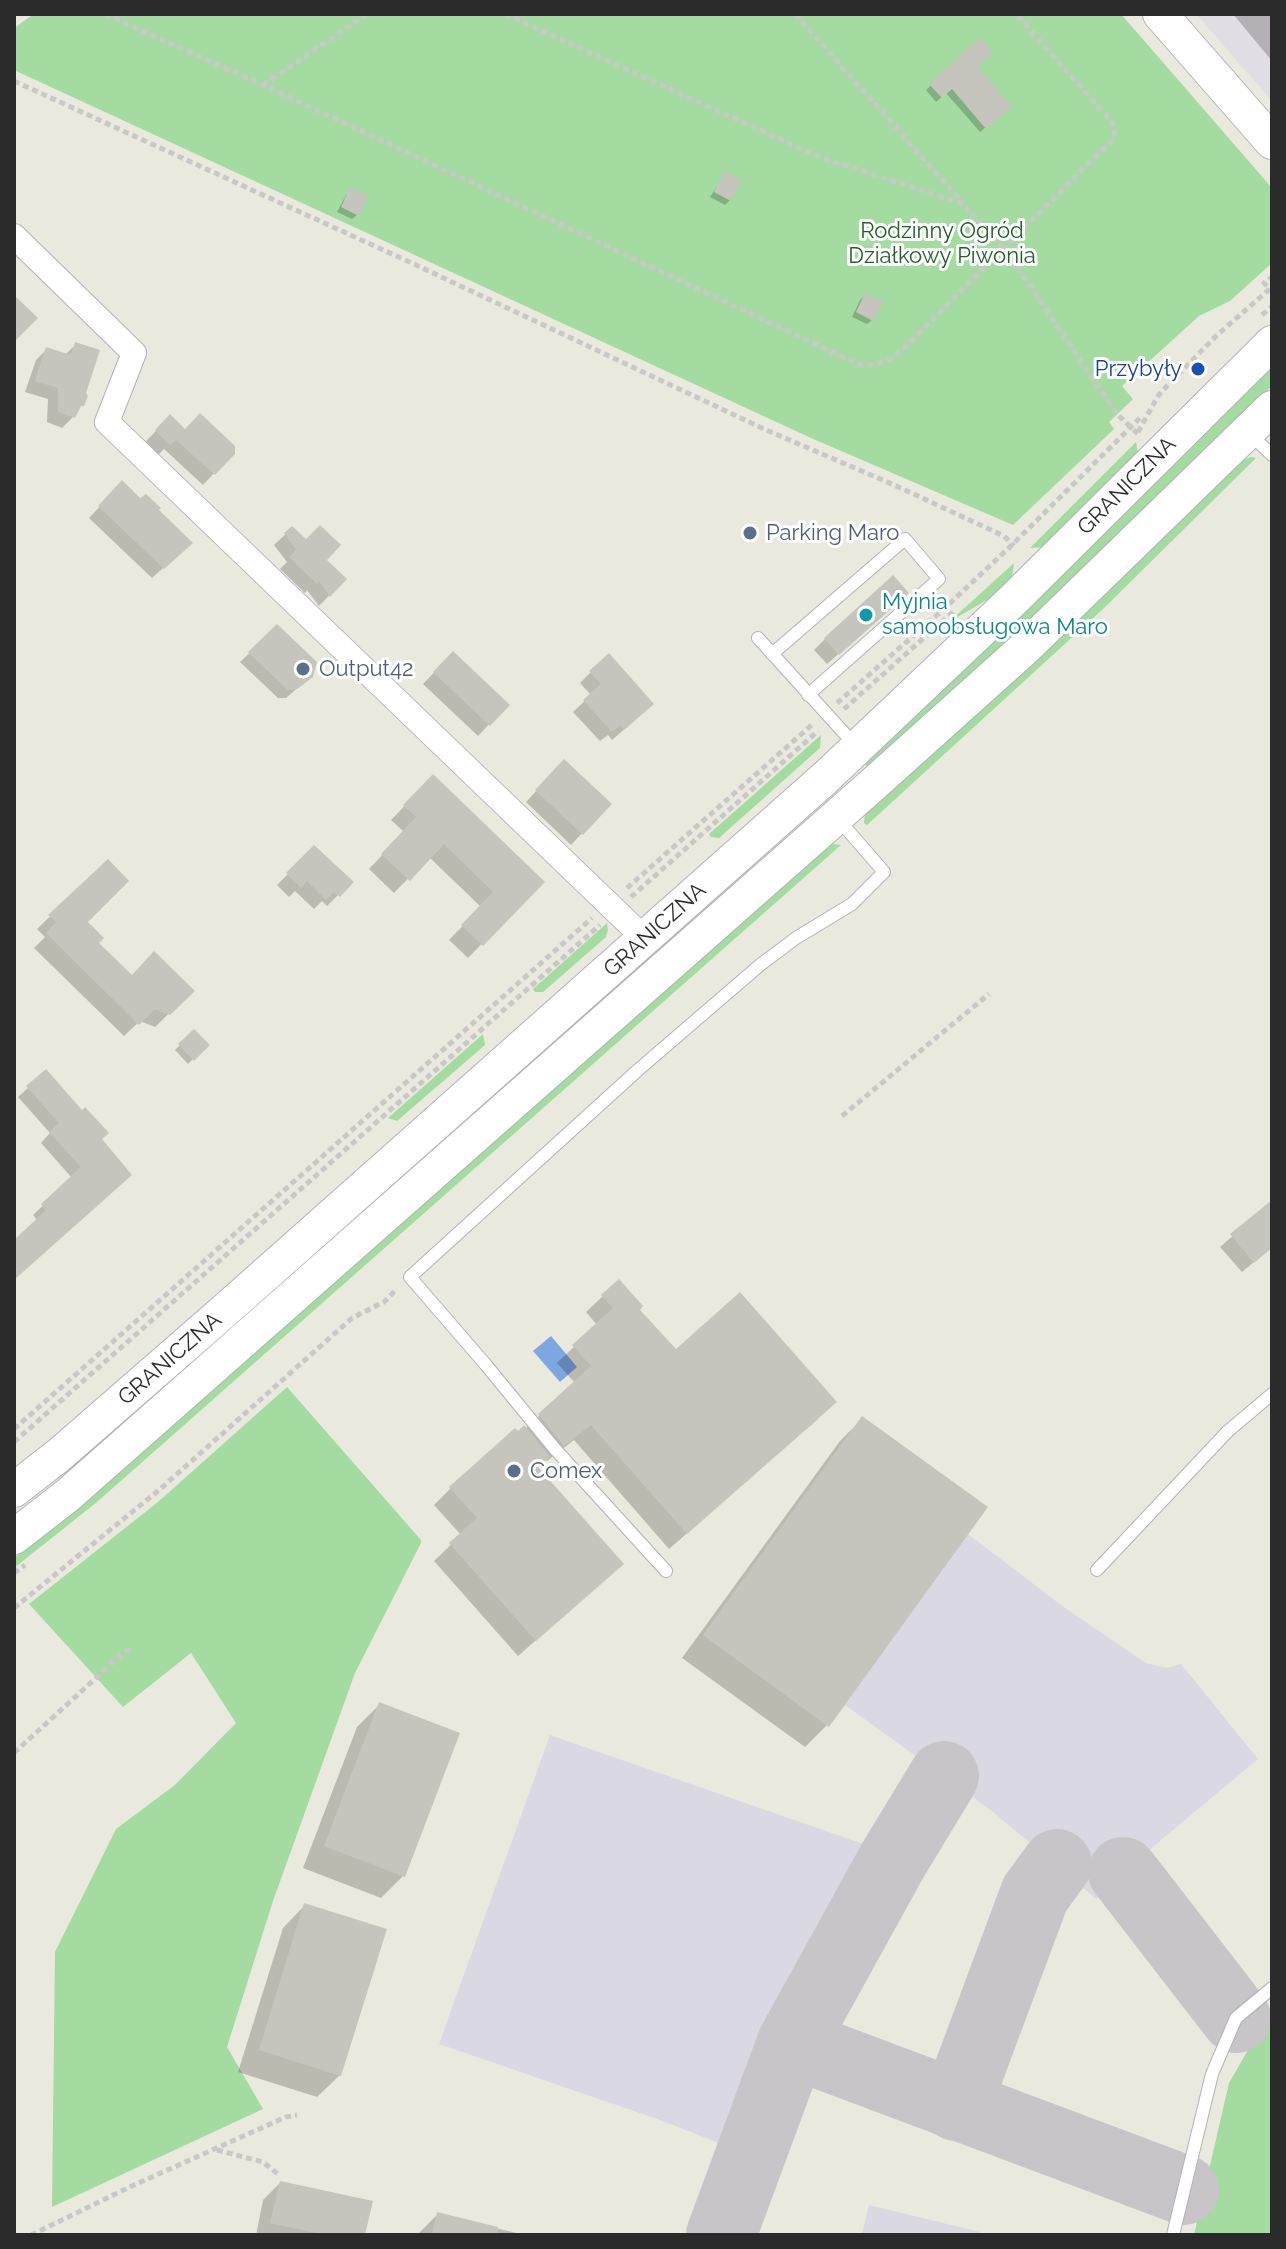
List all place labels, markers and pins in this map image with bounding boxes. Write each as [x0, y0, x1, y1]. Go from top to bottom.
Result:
place label: Przybyły [1095, 356, 1182, 382]
marker: Przybyły [1189, 360, 1207, 378]
place label: Parking Maro [766, 520, 899, 546]
marker: Parking Maro [741, 524, 759, 542]
place label: Myjnia samoobsługowa Maro [882, 589, 1108, 640]
marker: Myjnia samoobsługowa Maro [857, 606, 875, 624]
place label: Output42 [319, 656, 413, 682]
marker: Output42 [294, 660, 312, 678]
place label: Comex [530, 1458, 602, 1484]
marker: Comex [505, 1462, 523, 1480]

